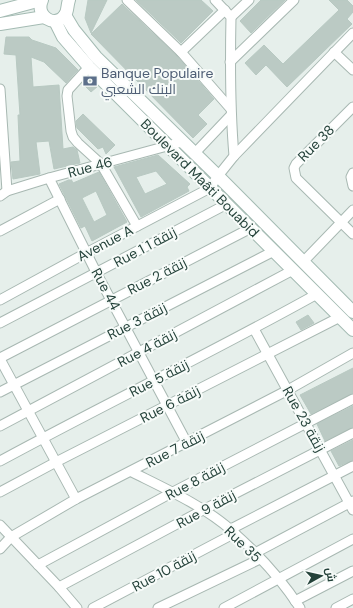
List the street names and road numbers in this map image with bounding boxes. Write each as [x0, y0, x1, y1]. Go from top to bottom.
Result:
street label: Boulevard Maâti Bouabid [137, 115, 263, 241]
street label: Rue 38 [294, 121, 338, 165]
street label: Rue 46 [66, 152, 114, 182]
street label: Avenue A [74, 221, 136, 265]
street label: Rue 1 زنقة 1 [110, 223, 180, 271]
street label: Rue 2 زنقة [124, 253, 190, 299]
street label: Rue 44 [87, 265, 125, 314]
street label: Rue 3 زنقة [104, 298, 170, 344]
street label: Rue 4 زنقة [114, 325, 180, 371]
street label: Rue 5 زنقة [126, 355, 192, 401]
street label: Rue 6 زنقة [137, 381, 203, 427]
street label: Rue 23 زنقة [279, 383, 329, 455]
street label: Rue 7 زنقة [143, 427, 207, 471]
street label: Rue 8 زنقة [162, 458, 228, 504]
street label: Rue 9 زنقة [173, 486, 239, 532]
street label: Rue 35 [221, 522, 265, 566]
street label: Rue 10 زنقة [129, 547, 199, 595]

